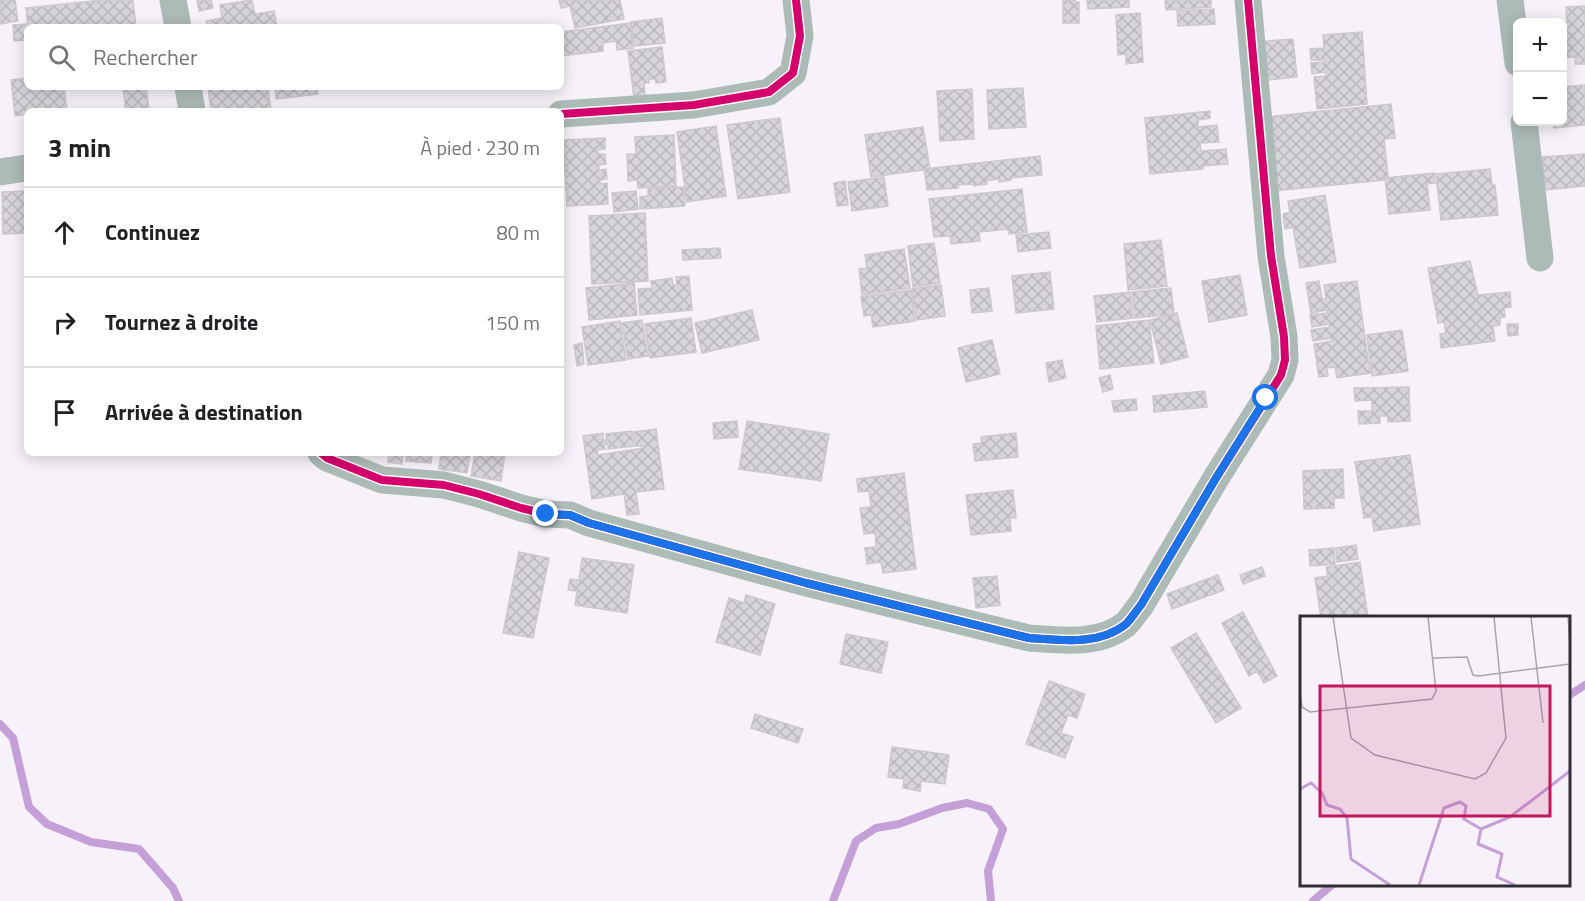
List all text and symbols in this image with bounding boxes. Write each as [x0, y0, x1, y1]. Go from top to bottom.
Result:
map controls [1513, 18, 1567, 126]
button: + [1513, 18, 1567, 72]
search box [24, 24, 564, 90]
text: Rechercher [93, 40, 198, 74]
icon: search [45, 41, 78, 74]
button: − [1513, 72, 1567, 126]
text: 3 min [48, 128, 111, 167]
text: À pied · 230 m [420, 132, 540, 163]
text: Continuez [105, 215, 200, 249]
icon: ahead [48, 216, 81, 249]
text: 80 m [496, 217, 540, 248]
text: Tournez à droite [105, 305, 258, 339]
icon: right [48, 306, 81, 339]
text: 150 m [485, 307, 540, 338]
route start [1252, 384, 1278, 410]
text: Arrivée à destination [105, 395, 303, 429]
icon: arrive [48, 396, 81, 429]
route end [532, 500, 558, 526]
inset map [1300, 616, 1570, 886]

